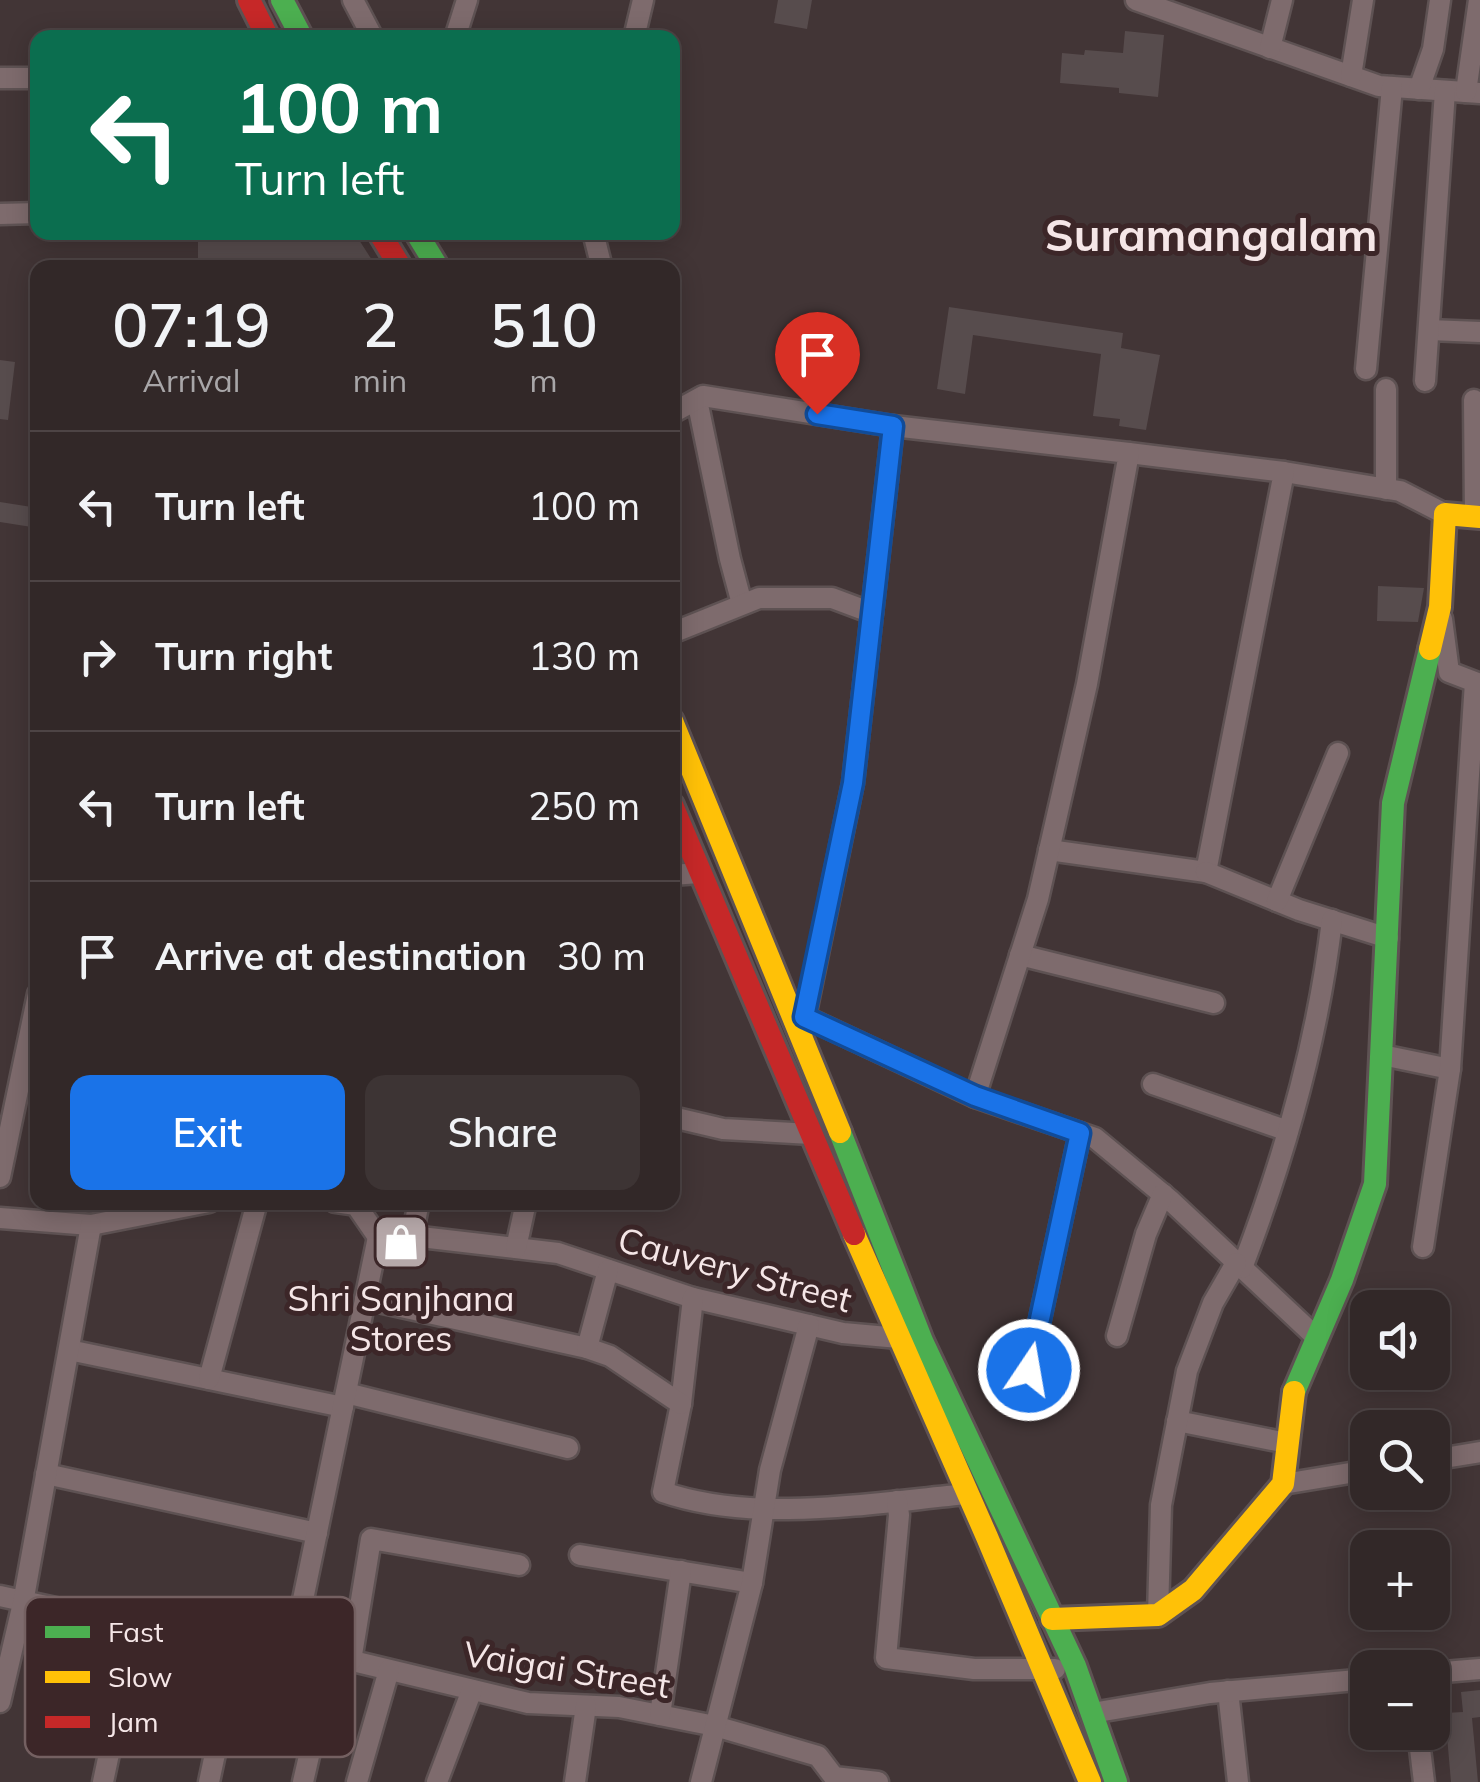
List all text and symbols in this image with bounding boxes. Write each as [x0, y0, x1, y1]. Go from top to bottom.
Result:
text: 100 m [235, 63, 443, 151]
icon: left [70, 70, 200, 200]
text: Turn left [235, 150, 404, 206]
district label: Suramangalam [1045, 206, 1377, 262]
text: 07:19 [112, 287, 271, 362]
text: 2 [362, 287, 398, 362]
text: 510 [490, 287, 598, 362]
pin [775, 312, 860, 415]
icon: arrive [790, 327, 845, 382]
text: Arrival [143, 360, 240, 400]
text: min [353, 360, 407, 400]
text: m [530, 360, 558, 400]
icon: left [70, 479, 125, 534]
text: Turn left [155, 482, 305, 530]
text: 100 m [528, 482, 640, 530]
icon: right [70, 629, 125, 684]
text: Turn right [155, 632, 332, 680]
text: 130 m [528, 632, 640, 680]
icon: left [70, 779, 125, 834]
text: Turn left [155, 782, 305, 830]
text: 250 m [528, 782, 640, 830]
icon: arrive [70, 929, 125, 984]
text: Arrive at destination [155, 932, 527, 980]
text: 30 m [557, 932, 646, 980]
button: Exit [70, 1075, 345, 1190]
button: Share [365, 1075, 640, 1190]
shop icon: Shri Sanjhana Stores [371, 1212, 431, 1272]
street label: Cauvery Street [613, 1217, 857, 1321]
place label: Shri Sanjhana Stores [287, 1276, 515, 1360]
map controls [1350, 1290, 1450, 1750]
button: sound [1350, 1290, 1450, 1390]
position arrow [977, 1318, 1081, 1422]
button: search [1350, 1410, 1450, 1510]
button: + [1350, 1530, 1450, 1630]
legend [25, 1597, 355, 1757]
text: Fast [108, 1614, 164, 1649]
street label: Vaigai Street [461, 1631, 673, 1707]
button: − [1350, 1650, 1450, 1750]
text: Slow [108, 1659, 172, 1694]
text: Jam [108, 1704, 159, 1739]

